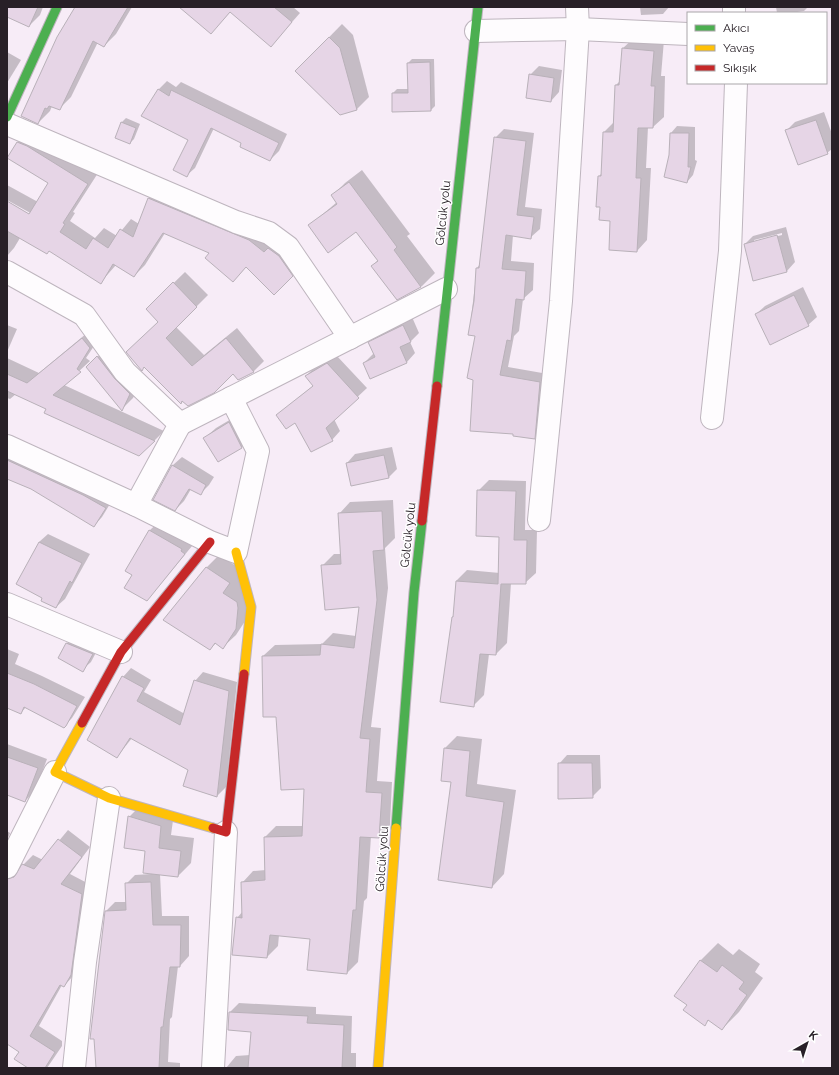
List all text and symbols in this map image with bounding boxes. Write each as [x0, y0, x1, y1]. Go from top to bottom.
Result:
legend [687, 12, 827, 84]
text: Akıcı [723, 21, 749, 35]
text: Yavaş [723, 41, 755, 55]
text: Sıkışık [723, 61, 757, 75]
street label: Gölcük yolu [433, 180, 453, 246]
street label: Gölcük yolu [398, 502, 418, 568]
street label: Gölcük yolu [373, 826, 391, 892]
north arrow [787, 1023, 827, 1063]
text: K [806, 1028, 820, 1043]

